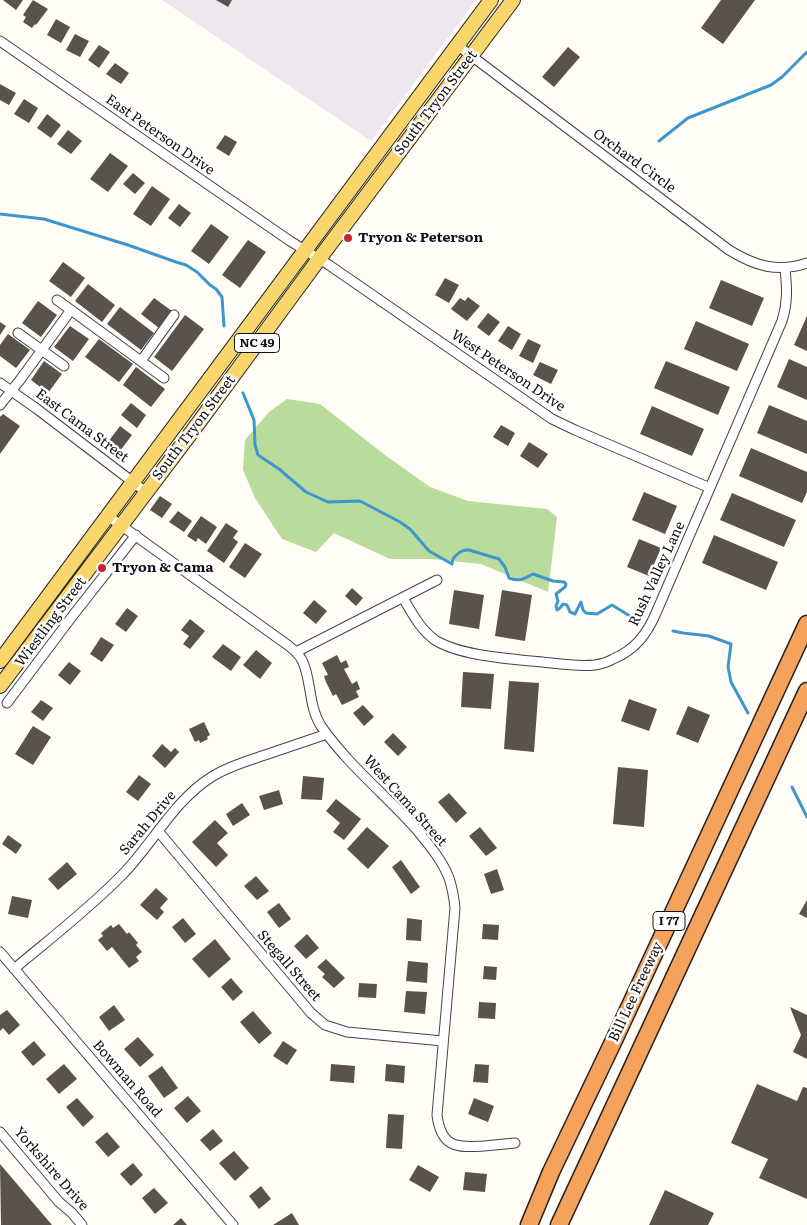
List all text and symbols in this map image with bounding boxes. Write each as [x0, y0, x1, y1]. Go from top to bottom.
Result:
street label: South Tryon Street [391, 47, 481, 159]
street label: East Peterson Drive [102, 91, 218, 179]
street label: Orchard Circle [589, 125, 679, 197]
place label: Tryon & Peterson [358, 230, 483, 246]
marker: Tryon & Peterson [342, 232, 354, 244]
street label: West Peterson Drive [448, 327, 568, 415]
road number: NC 49 [234, 333, 280, 352]
street label: South Tryon Street [149, 372, 239, 484]
street label: East Cama Street [32, 386, 132, 466]
street label: Rush Valley Lane [625, 519, 689, 629]
place label: Tryon & Cama [112, 560, 214, 576]
marker: Tryon & Cama [96, 562, 108, 574]
street label: Wiestling Street [12, 574, 90, 670]
street label: West Cama Street [360, 752, 450, 850]
street label: Sarah Drive [116, 787, 180, 859]
road number: I 77 [653, 911, 685, 930]
street label: Stegall Street [254, 927, 324, 1005]
street label: Bill Lee Freeway [606, 939, 666, 1045]
street label: Bowman Road [89, 1037, 165, 1121]
street label: Yorkshire Drive [10, 1124, 92, 1214]

